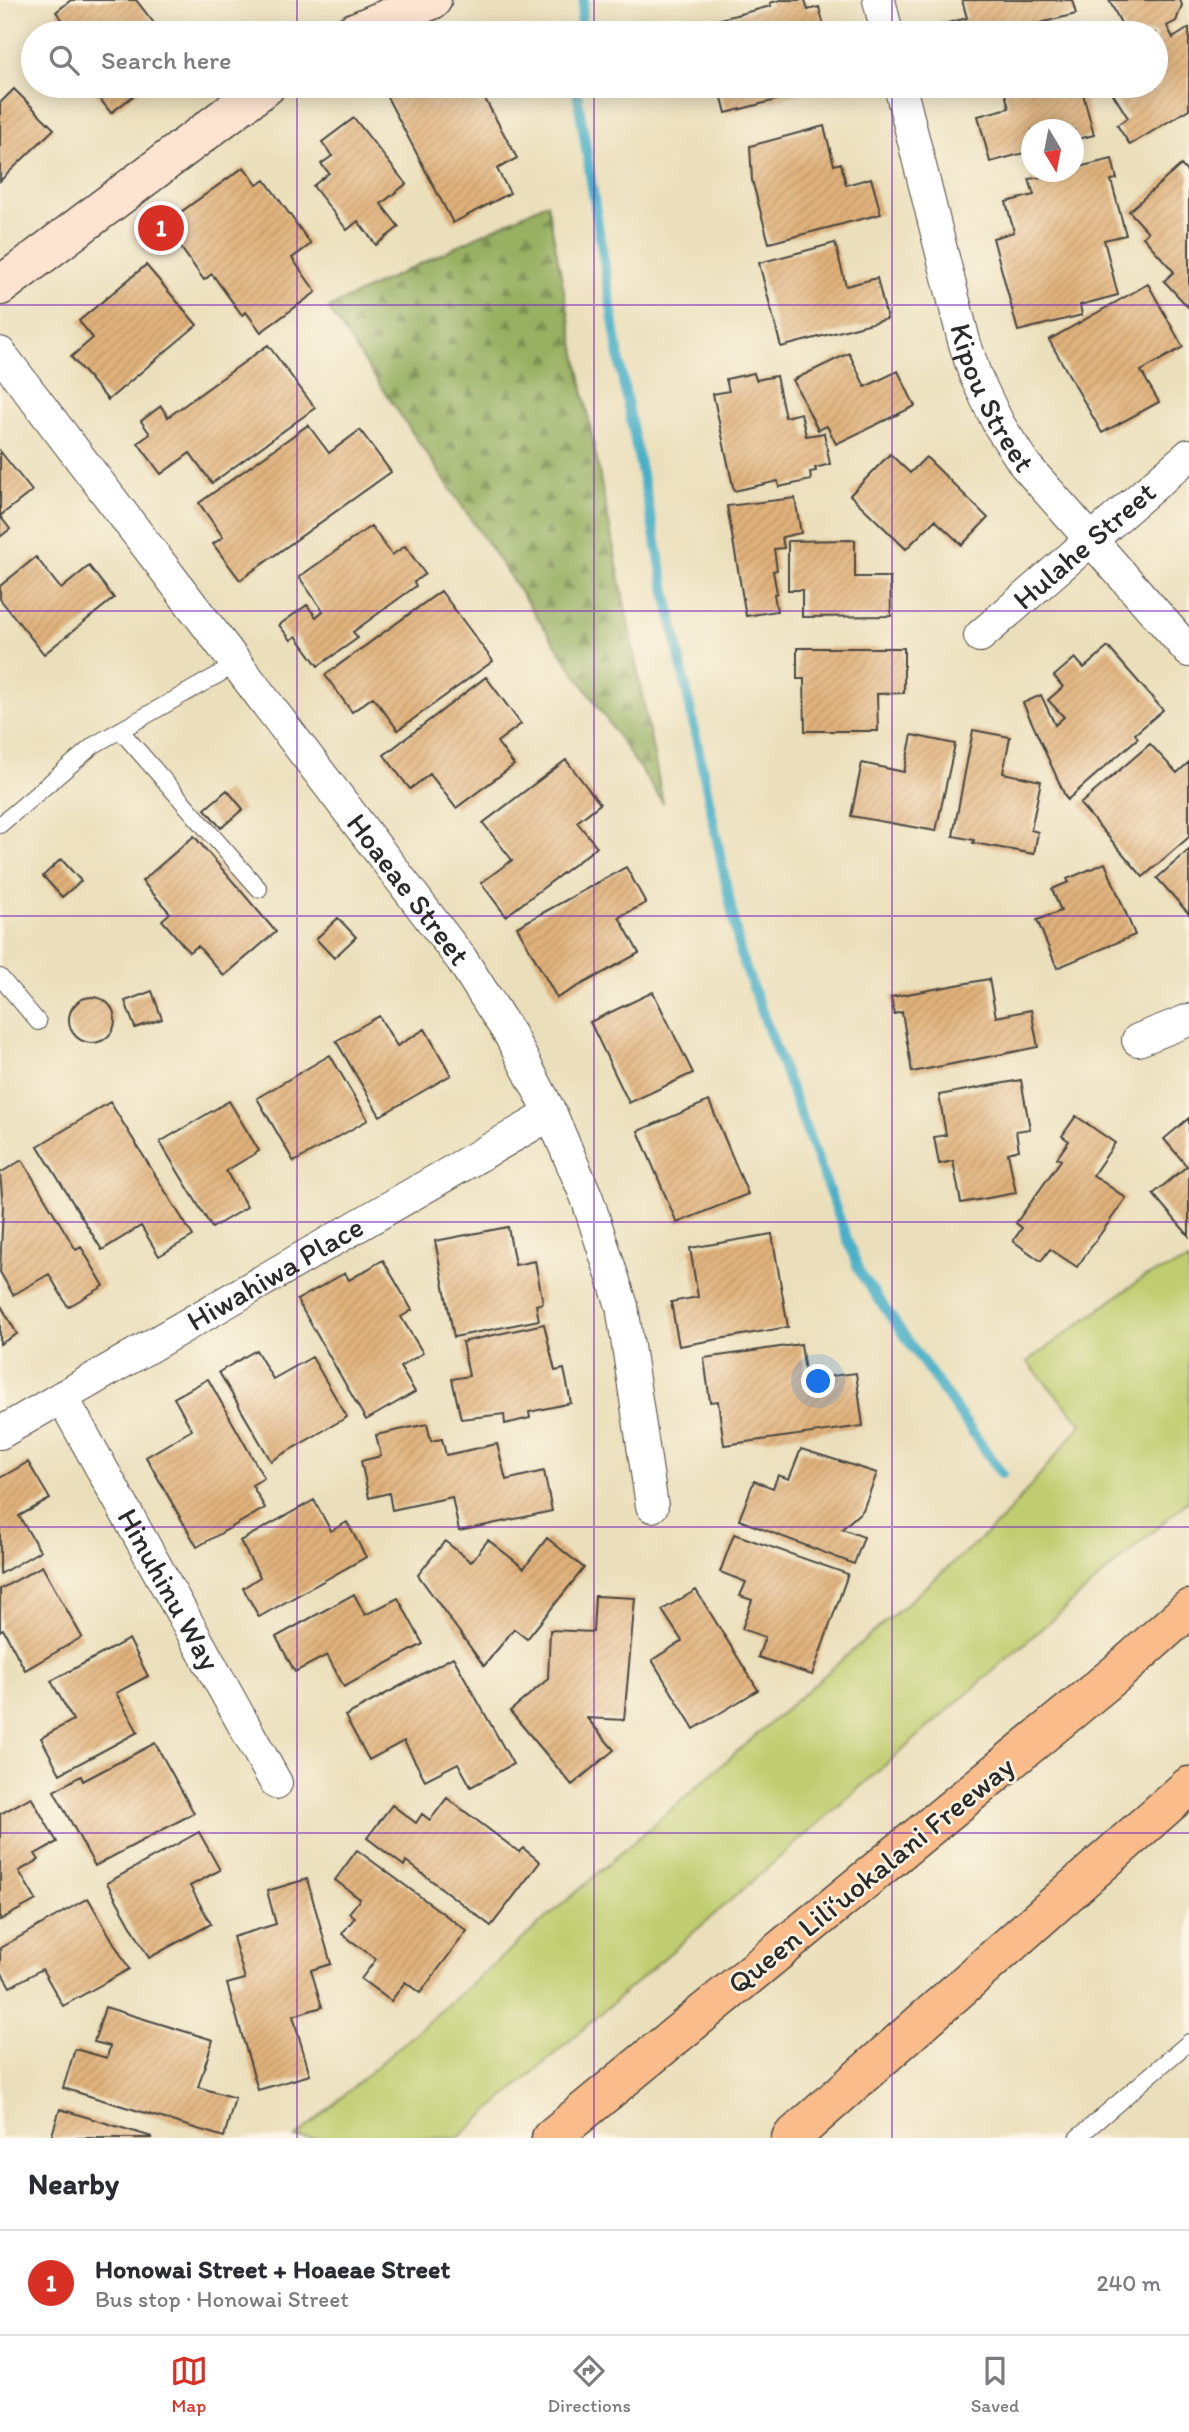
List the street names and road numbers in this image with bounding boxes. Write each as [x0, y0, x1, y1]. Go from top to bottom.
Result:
street label: Kipou Street [942, 319, 1044, 479]
street label: Hulahe Street [1005, 473, 1163, 617]
street label: Hoaeae Street [339, 806, 478, 972]
street label: Hiwahiwa Place [180, 1208, 370, 1339]
street label: Hinuhinu Way [109, 1502, 229, 1677]
street label: Queen Liliʻuokalani Freeway [720, 1747, 1022, 2002]

